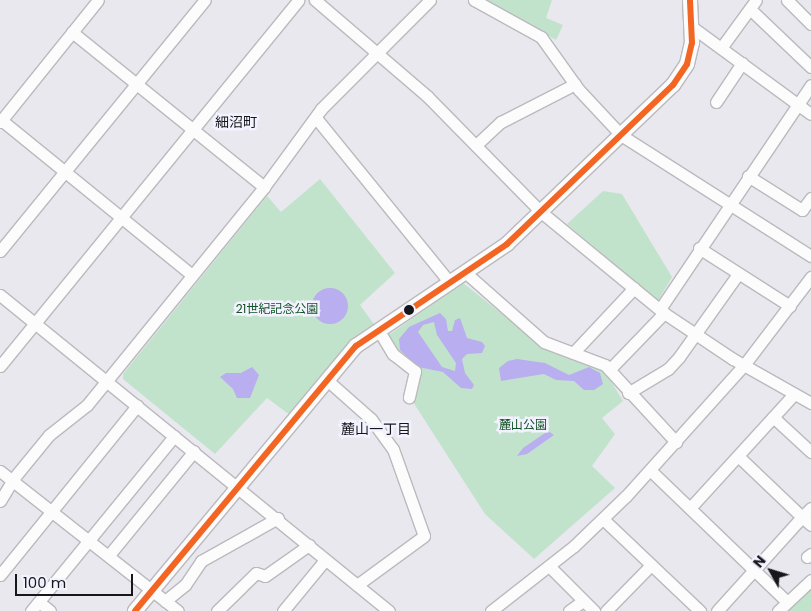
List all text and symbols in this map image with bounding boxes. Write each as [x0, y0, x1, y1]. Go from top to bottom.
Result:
district label: 細沼町 [215, 114, 257, 130]
park label: 21世紀記念公園 [236, 302, 318, 316]
unlabelled marker [404, 305, 414, 315]
park label: 麓山公園 [499, 418, 547, 432]
district label: 麓山一丁目 [341, 421, 411, 437]
north arrow [746, 546, 796, 596]
text: N [748, 551, 770, 572]
scale bar [18, 564, 135, 596]
text: 100 m [23, 572, 66, 593]

